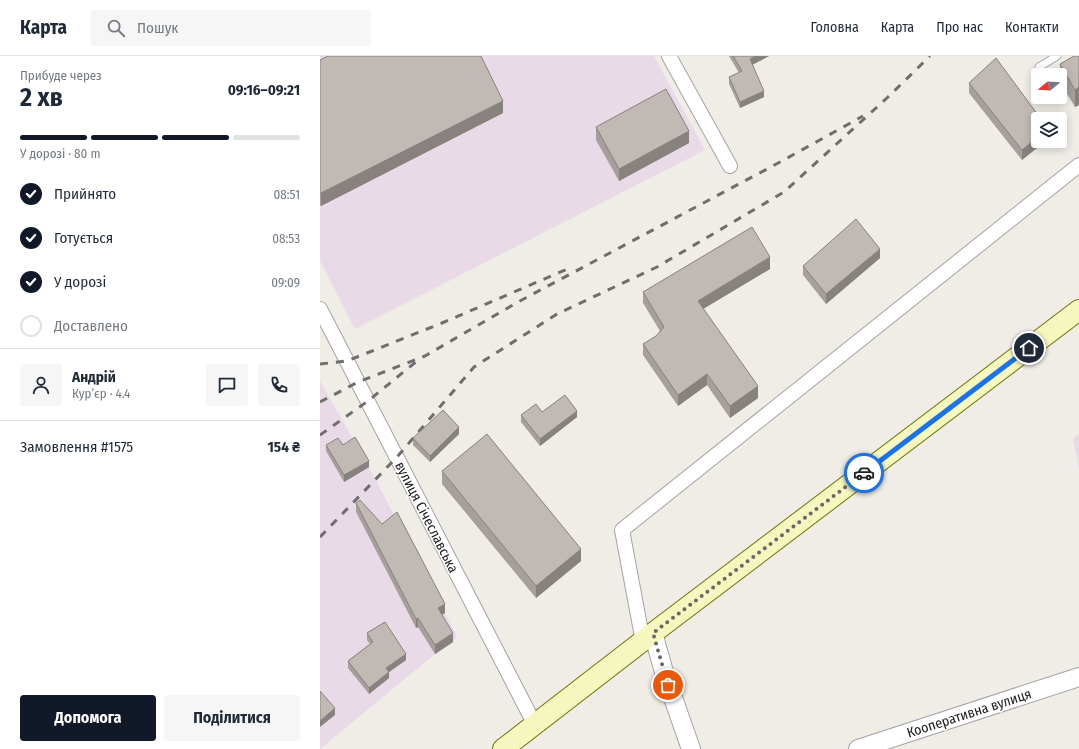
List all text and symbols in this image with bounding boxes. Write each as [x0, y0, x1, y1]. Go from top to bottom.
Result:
search box [91, 10, 371, 46]
text: Карта [20, 16, 67, 39]
icon: search [105, 17, 127, 39]
text: Пошук [137, 19, 178, 37]
text: Головна [811, 19, 859, 36]
text: Карта [881, 19, 914, 36]
text: Про нас [936, 19, 983, 36]
text: Контакти [1005, 19, 1059, 36]
text: Прибуде через [20, 68, 102, 83]
north arrow [1031, 68, 1067, 104]
map controls [1031, 68, 1067, 148]
text: 09:16–09:21 [228, 81, 300, 99]
text: 2 хв [20, 82, 63, 113]
button: layers [1031, 112, 1067, 148]
text: У дорозі · 80 m [20, 146, 100, 161]
icon: check [20, 183, 42, 205]
text: Прийнято [54, 185, 116, 203]
text: 08:51 [274, 187, 300, 202]
icon: check [20, 227, 42, 249]
text: Готується [54, 229, 113, 247]
text: 08:53 [272, 231, 300, 246]
icon: check [20, 271, 42, 293]
text: У дорозі [54, 273, 106, 291]
text: 09:09 [271, 275, 300, 290]
text: Доставлено [54, 317, 128, 335]
pin [1012, 331, 1046, 365]
icon: home [1018, 337, 1040, 359]
button: person [20, 364, 62, 406]
button: chat [206, 364, 248, 406]
button: phone [258, 364, 300, 406]
text: Андрій [72, 368, 116, 386]
text: Кур’єр · 4.4 [72, 386, 130, 401]
text: Замовлення #1575 [20, 438, 133, 456]
text: 154 ₴ [268, 438, 300, 456]
courier [844, 453, 884, 493]
street label: вулиця Січеславська [391, 459, 462, 576]
icon: car [853, 462, 875, 484]
pin [651, 668, 685, 702]
icon: bag [657, 674, 679, 696]
street label: Кооперативна вулиця [905, 685, 1034, 742]
button: Допомога [20, 695, 156, 741]
button: Поділитися [164, 695, 300, 741]

